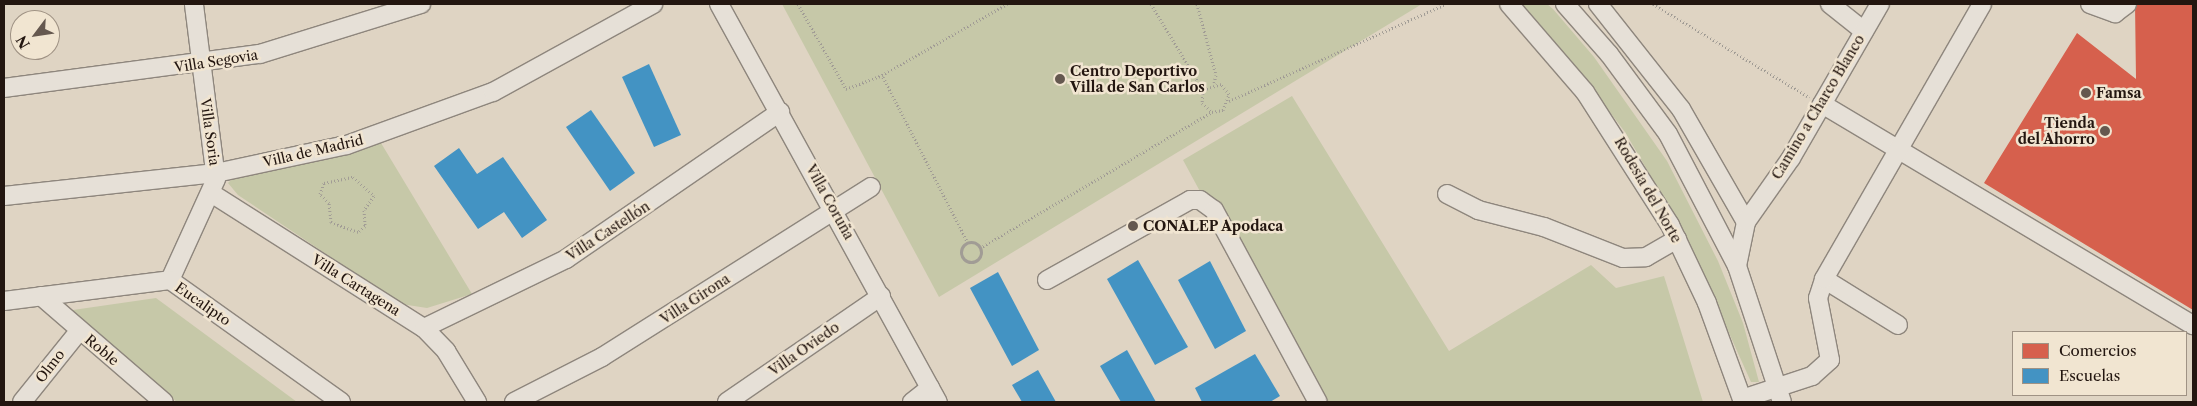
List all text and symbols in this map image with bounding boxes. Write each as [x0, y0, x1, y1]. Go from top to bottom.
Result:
north arrow [10, 10, 60, 60]
text: N [12, 32, 34, 52]
street label: Camino a Charco Blanco [1768, 32, 1868, 182]
street label: Villa Segovia [173, 46, 259, 76]
place label: Centro Deportivo Villa de San Carlos [1070, 63, 1205, 95]
marker: Centro Deportivo Villa de San Carlos [1054, 73, 1066, 85]
place label: Famsa [2096, 85, 2142, 101]
marker: Famsa [2080, 87, 2092, 99]
street label: Villa Soria [197, 97, 223, 167]
place label: Tienda del Ahorro [2017, 115, 2095, 148]
marker: Tienda del Ahorro [2099, 125, 2111, 137]
street label: Villa de Madrid [261, 131, 365, 171]
street label: Rodesia del Norte [1611, 134, 1685, 246]
street label: Villa Coruña [802, 161, 858, 243]
street label: Villa Castellón [563, 198, 653, 264]
place label: CONALEP Apodaca [1143, 218, 1284, 234]
marker: CONALEP Apodaca [1127, 220, 1139, 232]
street label: Villa Cartagena [309, 251, 403, 319]
street label: Villa Girona [657, 270, 733, 328]
street label: Eucalipto [172, 279, 234, 329]
street label: Villa Oviedo [766, 319, 842, 379]
street label: Roble [82, 331, 122, 369]
legend [2012, 331, 2187, 396]
text: Comercios [2059, 341, 2136, 360]
street label: Olmo [32, 346, 68, 386]
text: Escuelas [2059, 366, 2120, 385]

